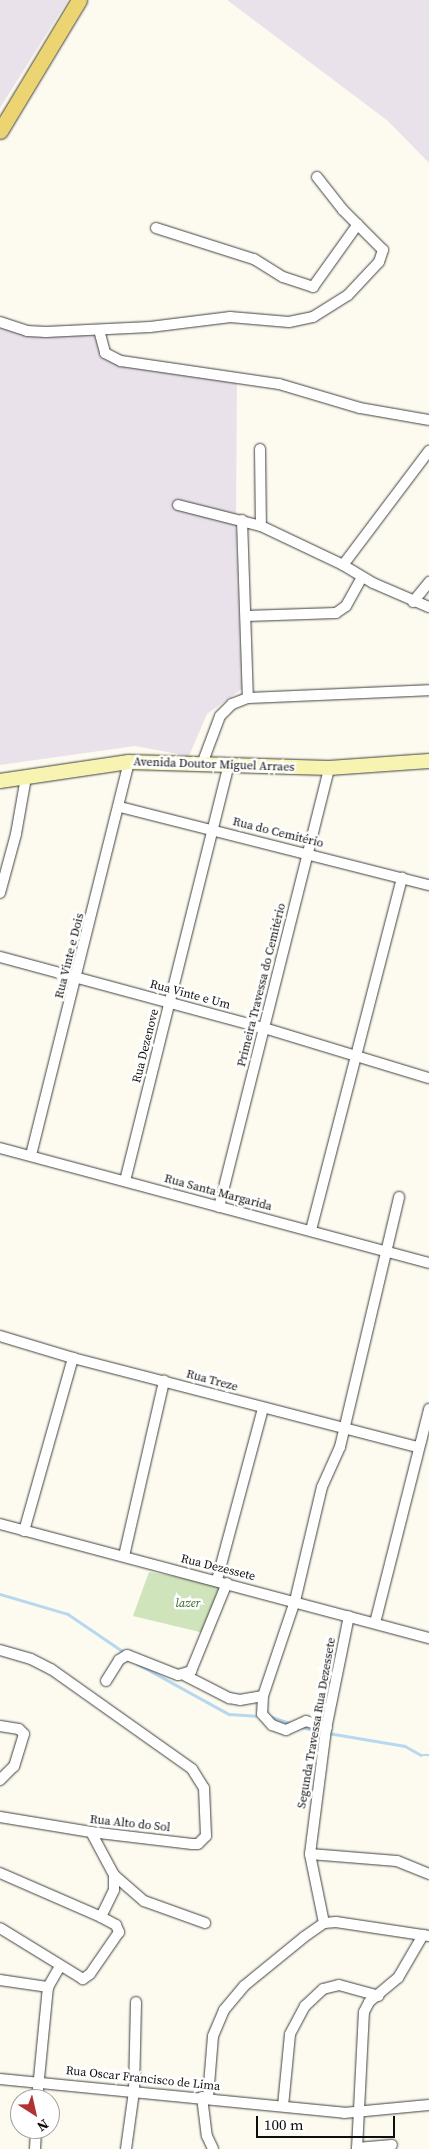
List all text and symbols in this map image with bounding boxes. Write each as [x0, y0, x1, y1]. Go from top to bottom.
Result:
street label: Avenida Doutor Miguel Arraes [133, 755, 295, 775]
street label: Rua do Cemitério [231, 815, 325, 851]
street label: Primeira Travessa do Cemitério [235, 902, 289, 1068]
street label: Rua Vinte e Dois [52, 912, 88, 1000]
street label: Rua Vinte e Um [148, 977, 232, 1013]
street label: Rua Dezenove [130, 1008, 162, 1084]
street label: Rua Santa Margarida [163, 1172, 273, 1214]
street label: Rua Treze [184, 1367, 240, 1395]
street label: Rua Dezessete [179, 1552, 257, 1584]
park label: lazer [176, 1597, 200, 1611]
street label: Segunda Travessa Rua Dezessete [295, 1636, 339, 1810]
street label: Rua Alto do Sol [89, 1813, 171, 1835]
street label: Rua Oscar Francisco de Lima [65, 2064, 221, 2094]
north arrow [10, 2089, 60, 2139]
scale bar [259, 2106, 398, 2138]
text: N [33, 2114, 53, 2137]
text: 100 m [264, 2114, 304, 2135]

